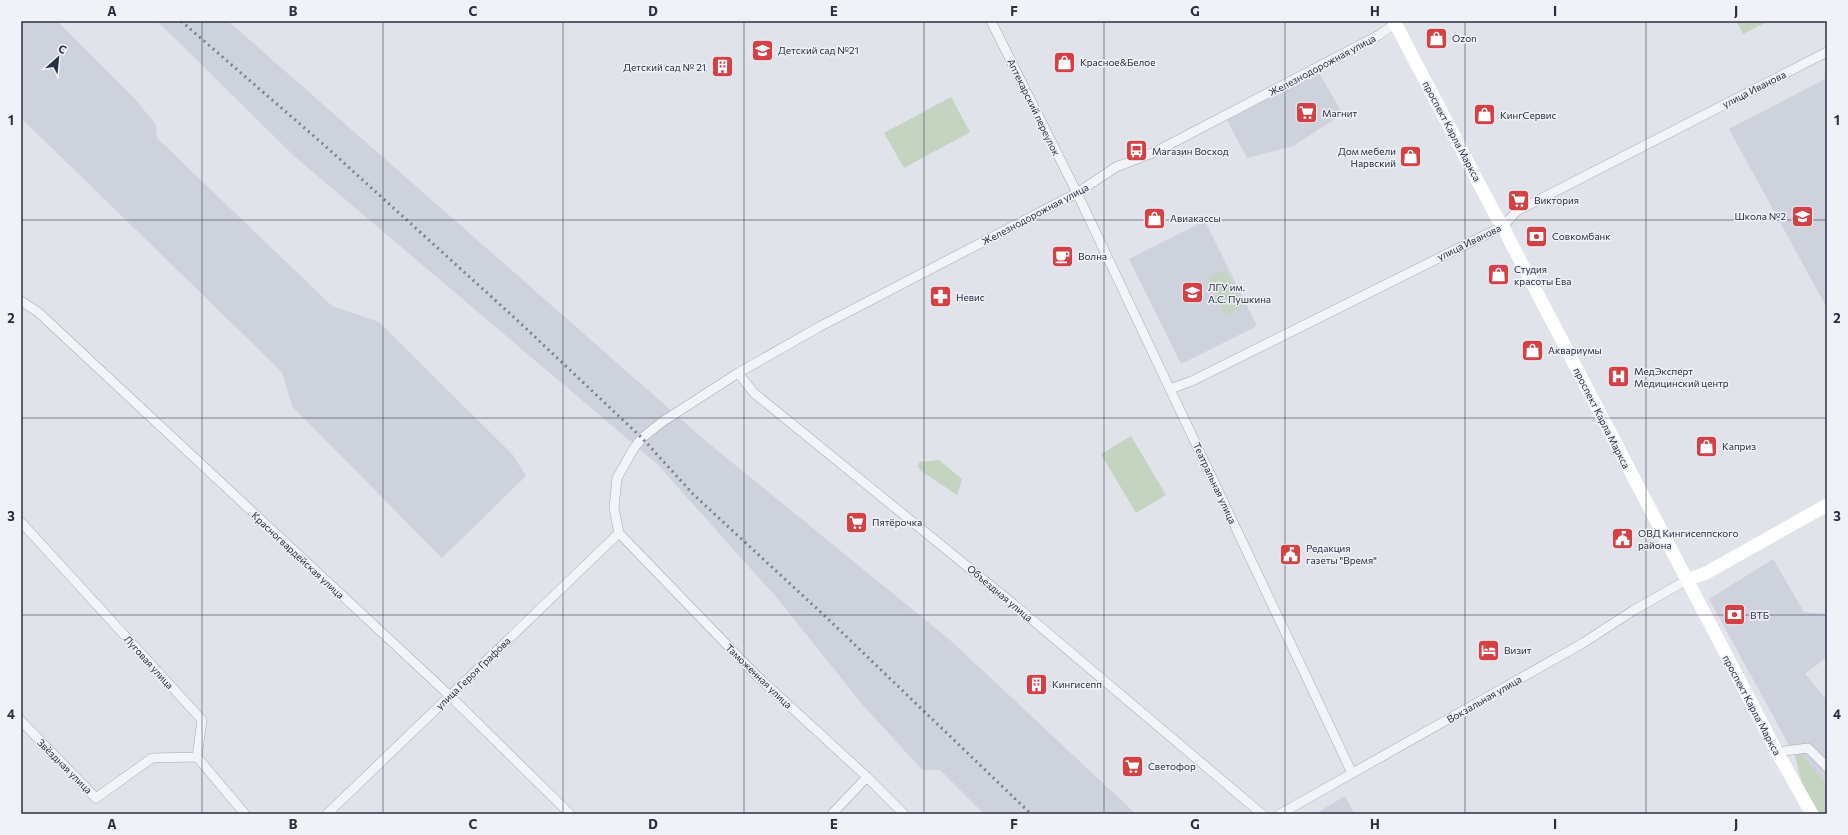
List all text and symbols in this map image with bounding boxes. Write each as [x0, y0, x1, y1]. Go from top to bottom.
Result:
text: A [107, 3, 117, 19]
text: B [289, 3, 298, 19]
text: C [469, 3, 478, 19]
text: D [648, 3, 658, 19]
text: E [830, 3, 838, 19]
text: F [1010, 3, 1018, 19]
text: G [1190, 3, 1200, 19]
text: H [1370, 3, 1380, 19]
text: I [1553, 3, 1557, 19]
text: J [1734, 3, 1738, 19]
shop icon: Ozon [1423, 25, 1449, 51]
street label: Железнодорожная улица [1266, 32, 1378, 98]
place label: Ozon [1452, 32, 1477, 44]
school or university icon: Детский сад №21 [749, 37, 775, 63]
north arrow [38, 38, 78, 78]
text: С [56, 41, 69, 56]
place label: Детский сад №21 [778, 44, 859, 56]
shop icon: Красное&Белое [1051, 49, 1077, 75]
building icon: Детский сад № 21 [709, 54, 735, 80]
place label: Красное&Белое [1080, 56, 1156, 68]
street label: Аптекарский переулок [1005, 57, 1063, 158]
place label: Детский сад № 21 [623, 61, 706, 73]
street label: улица Иванова [1720, 68, 1788, 110]
street label: проспект Карла Маркса [1420, 79, 1484, 183]
supermarket icon: Магнит [1293, 100, 1319, 126]
shop icon: КингСервис [1472, 102, 1498, 128]
place label: Магнит [1322, 107, 1357, 119]
place label: КингСервис [1500, 109, 1557, 121]
text: 1 [8, 112, 14, 128]
text: 1 [1834, 112, 1840, 128]
bus stop icon: Магазин Восход [1123, 138, 1149, 164]
shop icon: Дом мебели Нарвский [1398, 144, 1424, 170]
place label: Магазин Восход [1152, 145, 1229, 157]
place label: Дом мебели Нарвский [1338, 145, 1396, 169]
street label: Железнодорожная улица [979, 181, 1091, 247]
supermarket icon: Виктория [1505, 187, 1531, 213]
place label: Виктория [1534, 194, 1579, 206]
school or university icon: Школа №2 [1789, 203, 1815, 229]
shop icon: Авиакассы [1141, 205, 1167, 231]
place label: Школа №2 [1734, 210, 1786, 222]
place label: Авиакассы [1170, 212, 1221, 224]
street label: улица Иванова [1435, 221, 1503, 263]
bank icon: Совкомбанк [1523, 223, 1549, 249]
place label: Совкомбанк [1552, 230, 1611, 242]
cafe icon: Волна [1050, 243, 1076, 269]
place label: Волна [1078, 250, 1107, 262]
shop icon: Студия красоты Ева [1486, 262, 1512, 288]
place label: Студия красоты Ева [1514, 263, 1572, 287]
school or university icon: ЛГУ им. А.С. Пушкина [1180, 280, 1206, 306]
place label: ЛГУ им. А.С. Пушкина [1208, 281, 1271, 305]
pharmacy icon: Невис [928, 284, 954, 310]
place label: Невис [956, 291, 985, 303]
text: 2 [7, 310, 15, 326]
text: 2 [1833, 310, 1841, 326]
shop icon: Аквариумы [1520, 337, 1546, 363]
place label: Аквариумы [1548, 344, 1602, 356]
hospital icon: МедЭксперт Медицинский центр [1605, 364, 1631, 390]
street label: проспект Карла Маркса [1571, 365, 1633, 471]
place label: МедЭксперт Медицинский центр [1634, 365, 1729, 389]
shop icon: Каприз [1694, 433, 1720, 459]
place label: Каприз [1722, 440, 1756, 452]
street label: Театральная улица [1191, 441, 1239, 525]
text: 3 [7, 508, 15, 524]
text: 3 [1833, 508, 1841, 524]
street label: Красногвардейская улица [249, 509, 347, 601]
supermarket icon: Пятёрочка [843, 509, 869, 535]
place label: Пятёрочка [872, 516, 922, 528]
public building icon: ОВД Кингисеппского района [1610, 526, 1636, 552]
place label: ОВД Кингисеппского района [1638, 527, 1739, 551]
public building icon: Редакция газеты "Время" [1278, 541, 1304, 567]
place label: Редакция газеты "Время" [1306, 542, 1377, 566]
street label: Объездная улица [965, 562, 1035, 624]
bank icon: ВТБ [1722, 602, 1748, 628]
place label: ВТБ [1750, 609, 1769, 621]
street label: Луговая улица [122, 633, 176, 691]
street label: улица Героя Графова [433, 634, 513, 712]
hotel icon: Визит [1475, 637, 1501, 663]
street label: Таможенная улица [723, 641, 795, 711]
place label: Визит [1504, 644, 1532, 656]
street label: проспект Карла Маркса [1720, 653, 1784, 757]
building icon: Кингисепп [1023, 671, 1049, 697]
street label: Вокзальная улица [1445, 673, 1523, 725]
place label: Кингисепп [1052, 678, 1102, 690]
text: 4 [7, 706, 15, 722]
text: 4 [1833, 706, 1841, 722]
street label: Звёздная улица [35, 736, 95, 796]
supermarket icon: Светофор [1119, 753, 1145, 779]
place label: Светофор [1148, 760, 1196, 772]
text: A [107, 816, 117, 832]
text: B [289, 816, 298, 832]
text: C [469, 816, 478, 832]
text: D [648, 816, 658, 832]
text: E [830, 816, 838, 832]
text: F [1010, 816, 1018, 832]
text: G [1190, 816, 1200, 832]
text: H [1370, 816, 1380, 832]
text: I [1553, 816, 1557, 832]
text: J [1734, 816, 1738, 832]

